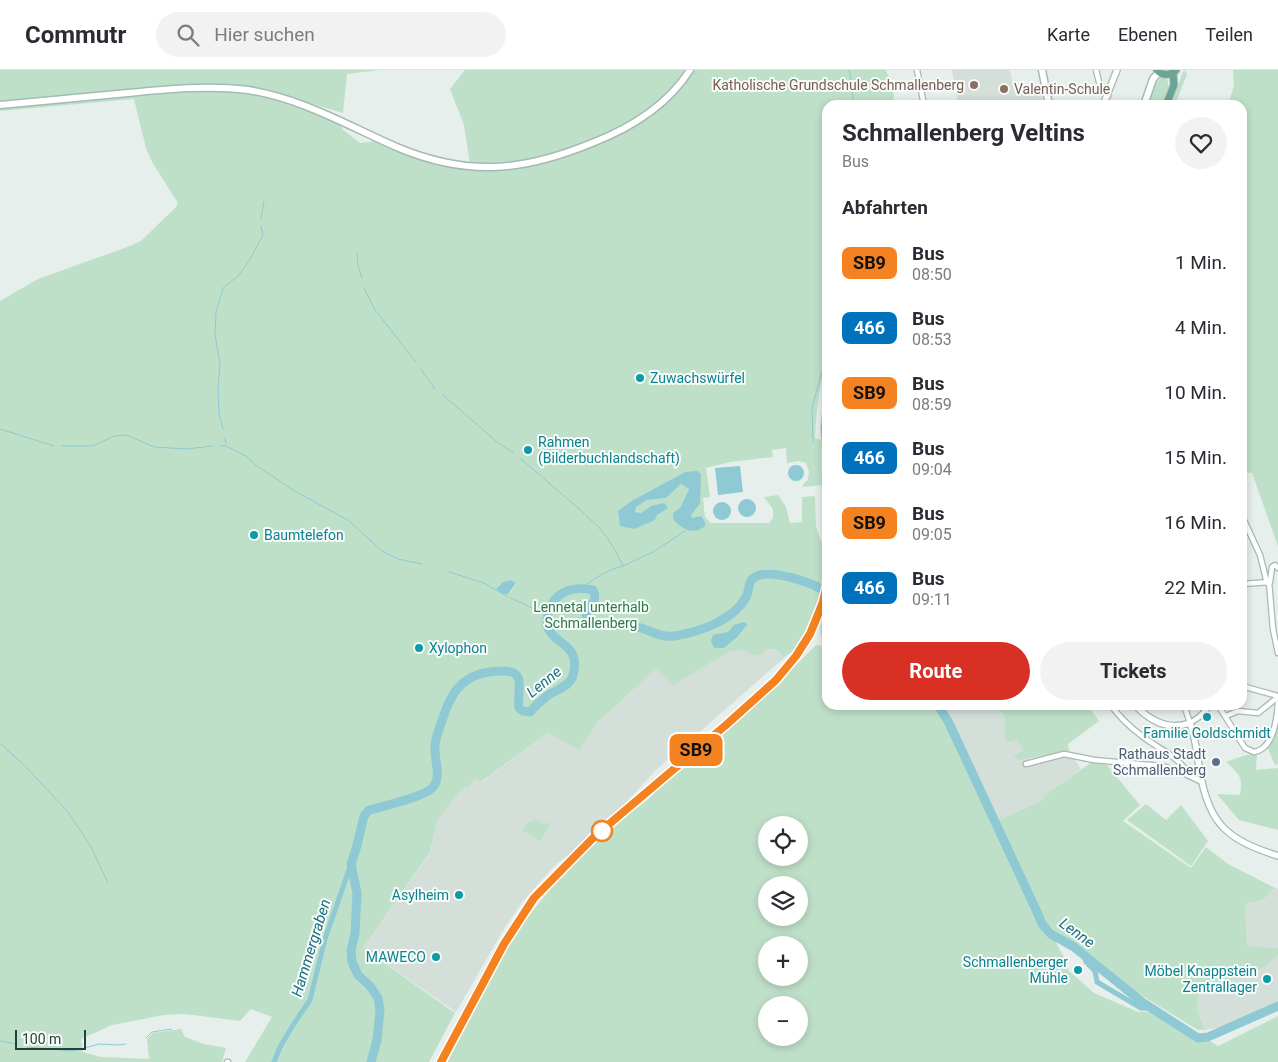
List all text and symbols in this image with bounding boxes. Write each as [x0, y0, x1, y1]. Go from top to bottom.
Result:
search box [156, 12, 506, 57]
text: Commutr [25, 21, 126, 49]
icon: search [174, 21, 202, 49]
text: Hier suchen [214, 23, 315, 46]
text: Karte [1047, 24, 1090, 45]
text: Ebenen [1118, 24, 1177, 45]
text: Teilen [1205, 24, 1253, 45]
place label: Katholische Grundschule Schmallenberg [712, 77, 964, 93]
marker: Katholische Grundschule Schmallenberg [968, 79, 980, 91]
place label: Valentin-Schule [1014, 81, 1110, 97]
marker: Valentin-Schule [998, 83, 1010, 95]
button: heart [1175, 117, 1227, 169]
text: Schmallenberg Veltins [842, 119, 1085, 147]
text: Bus [842, 152, 869, 171]
text: Abfahrten [842, 196, 928, 219]
text: Bus [912, 242, 945, 265]
text: 1 Min. [1175, 251, 1227, 274]
text: SB9 [853, 252, 886, 273]
text: 08:50 [912, 265, 952, 284]
text: Bus [912, 307, 945, 330]
text: 4 Min. [1175, 316, 1227, 339]
text: 466 [854, 317, 885, 338]
text: 08:53 [912, 330, 952, 349]
place label: Zuwachswürfel [650, 370, 745, 386]
marker: Zuwachswürfel [634, 372, 646, 384]
text: Bus [912, 372, 945, 395]
text: 10 Min. [1164, 381, 1227, 404]
text: SB9 [853, 382, 886, 403]
text: 08:59 [912, 395, 952, 414]
place label: Rahmen (Bilderbuchlandschaft) [538, 434, 680, 467]
text: Bus [912, 437, 945, 460]
marker: Rahmen (Bilderbuchlandschaft) [522, 444, 534, 456]
text: 15 Min. [1164, 446, 1227, 469]
text: 466 [854, 447, 885, 468]
text: 09:04 [912, 460, 952, 479]
text: Bus [912, 502, 945, 525]
text: 16 Min. [1164, 511, 1227, 534]
text: SB9 [853, 512, 886, 533]
text: 09:05 [912, 525, 952, 544]
place label: Baumtelefon [264, 527, 344, 543]
marker: Baumtelefon [248, 529, 260, 541]
text: Bus [912, 567, 945, 590]
text: 22 Min. [1164, 576, 1227, 599]
text: 466 [854, 577, 885, 598]
text: 09:11 [912, 590, 952, 609]
park label: Lennetal unterhalb Schmallenberg [533, 599, 649, 631]
place label: Xylophon [429, 640, 487, 656]
marker: Xylophon [413, 642, 425, 654]
button: Route [842, 642, 1030, 700]
button: Tickets [1040, 642, 1227, 700]
water label: Lenne [523, 662, 565, 701]
marker: Familie Goldschmidt [1201, 711, 1213, 723]
place label: Familie Goldschmidt [1143, 725, 1271, 741]
line badge: SB9 [667, 734, 725, 766]
text: SB9 [680, 739, 712, 760]
place label: Rathaus Stadt Schmallenberg [1113, 746, 1206, 778]
marker: Rathaus Stadt Schmallenberg [1210, 756, 1222, 768]
map controls [758, 816, 808, 1046]
button: locate [758, 816, 808, 866]
unlabelled marker [591, 820, 613, 842]
button: layers [758, 876, 808, 926]
place label: Asylheim [392, 887, 449, 903]
marker: Asylheim [453, 889, 465, 901]
water label: Hammergraben [288, 897, 334, 999]
water label: Lenne [1056, 914, 1098, 952]
button: + [758, 936, 808, 986]
place label: MAWECO [366, 949, 426, 965]
marker: MAWECO [430, 951, 442, 963]
place label: Schmallenberger Mühle [963, 954, 1068, 986]
place label: Möbel Knappstein Zentrallager [1145, 963, 1257, 995]
marker: Schmallenberger Mühle [1072, 964, 1084, 976]
marker: Möbel Knappstein Zentrallager [1261, 973, 1273, 985]
button: − [758, 996, 808, 1046]
scale bar [15, 1027, 86, 1050]
text: 100 m [22, 1031, 61, 1047]

